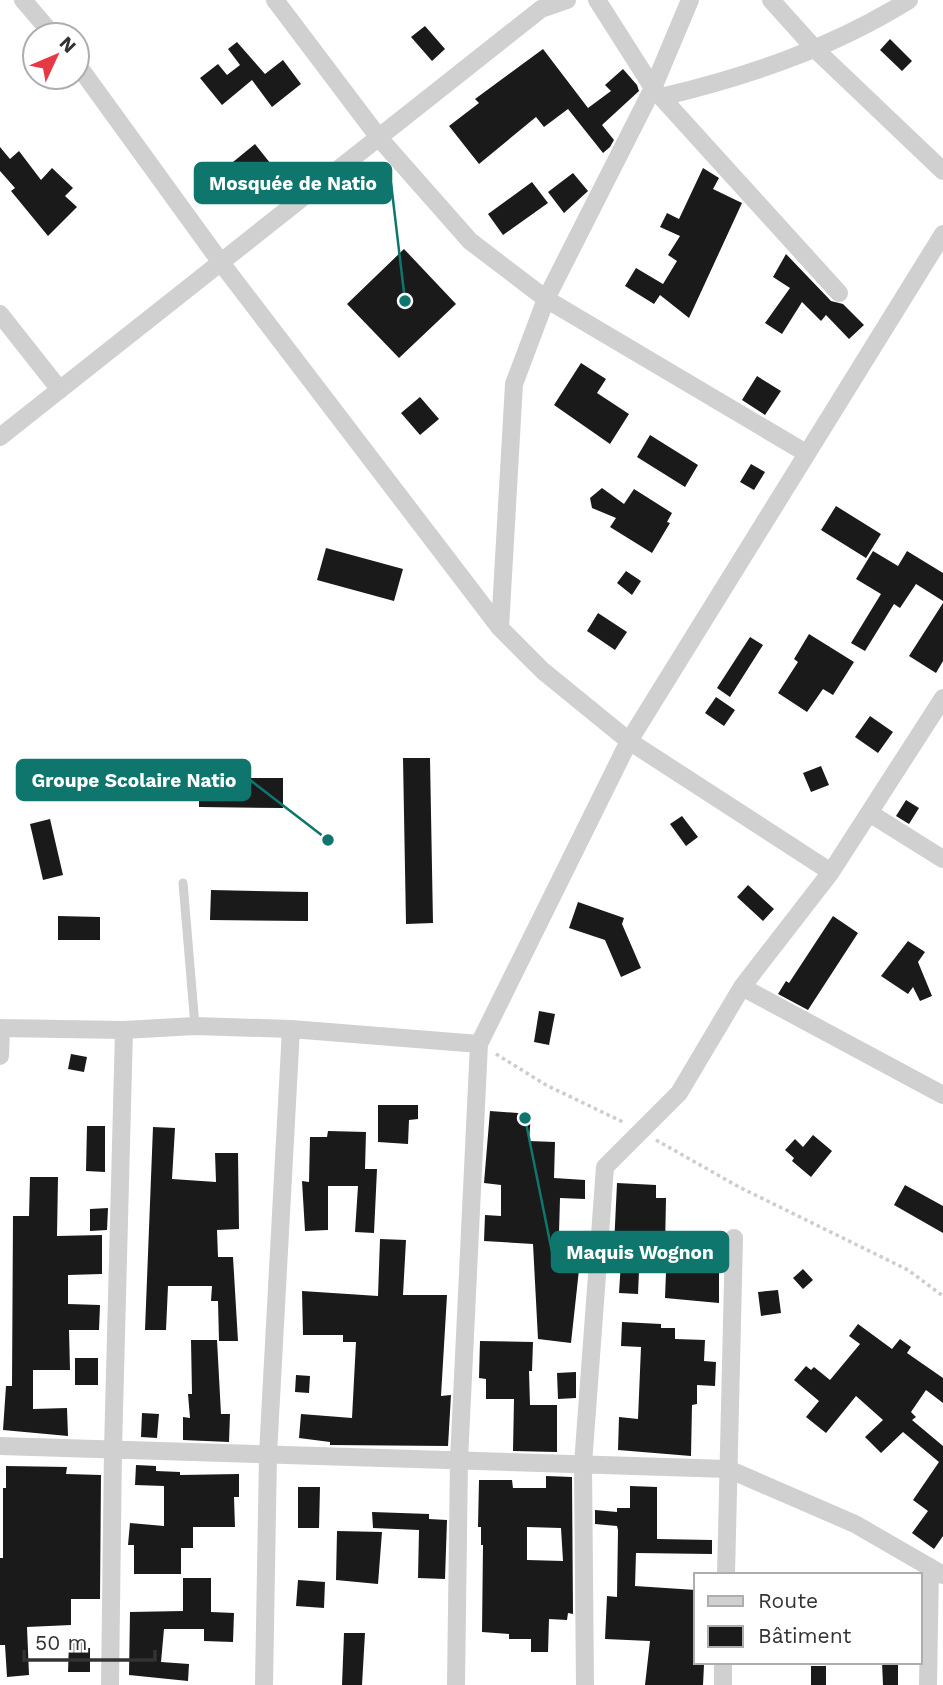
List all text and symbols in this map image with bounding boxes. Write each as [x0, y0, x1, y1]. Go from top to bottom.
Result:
north arrow [21, 21, 91, 91]
text: N [55, 31, 81, 58]
callout: Mosquée de Natio [195, 163, 391, 203]
text: Mosquée de Natio [209, 172, 377, 195]
callout: Groupe Scolaire Natio [17, 760, 250, 800]
text: Groupe Scolaire Natio [32, 769, 236, 792]
callout: Maquis Wognon [552, 1232, 728, 1272]
text: Maquis Wognon [566, 1241, 714, 1264]
legend [694, 1573, 922, 1664]
text: Route [758, 1588, 818, 1613]
scale bar [24, 1618, 156, 1662]
text: Bâtiment [758, 1623, 852, 1648]
text: 50 m [35, 1630, 87, 1655]

